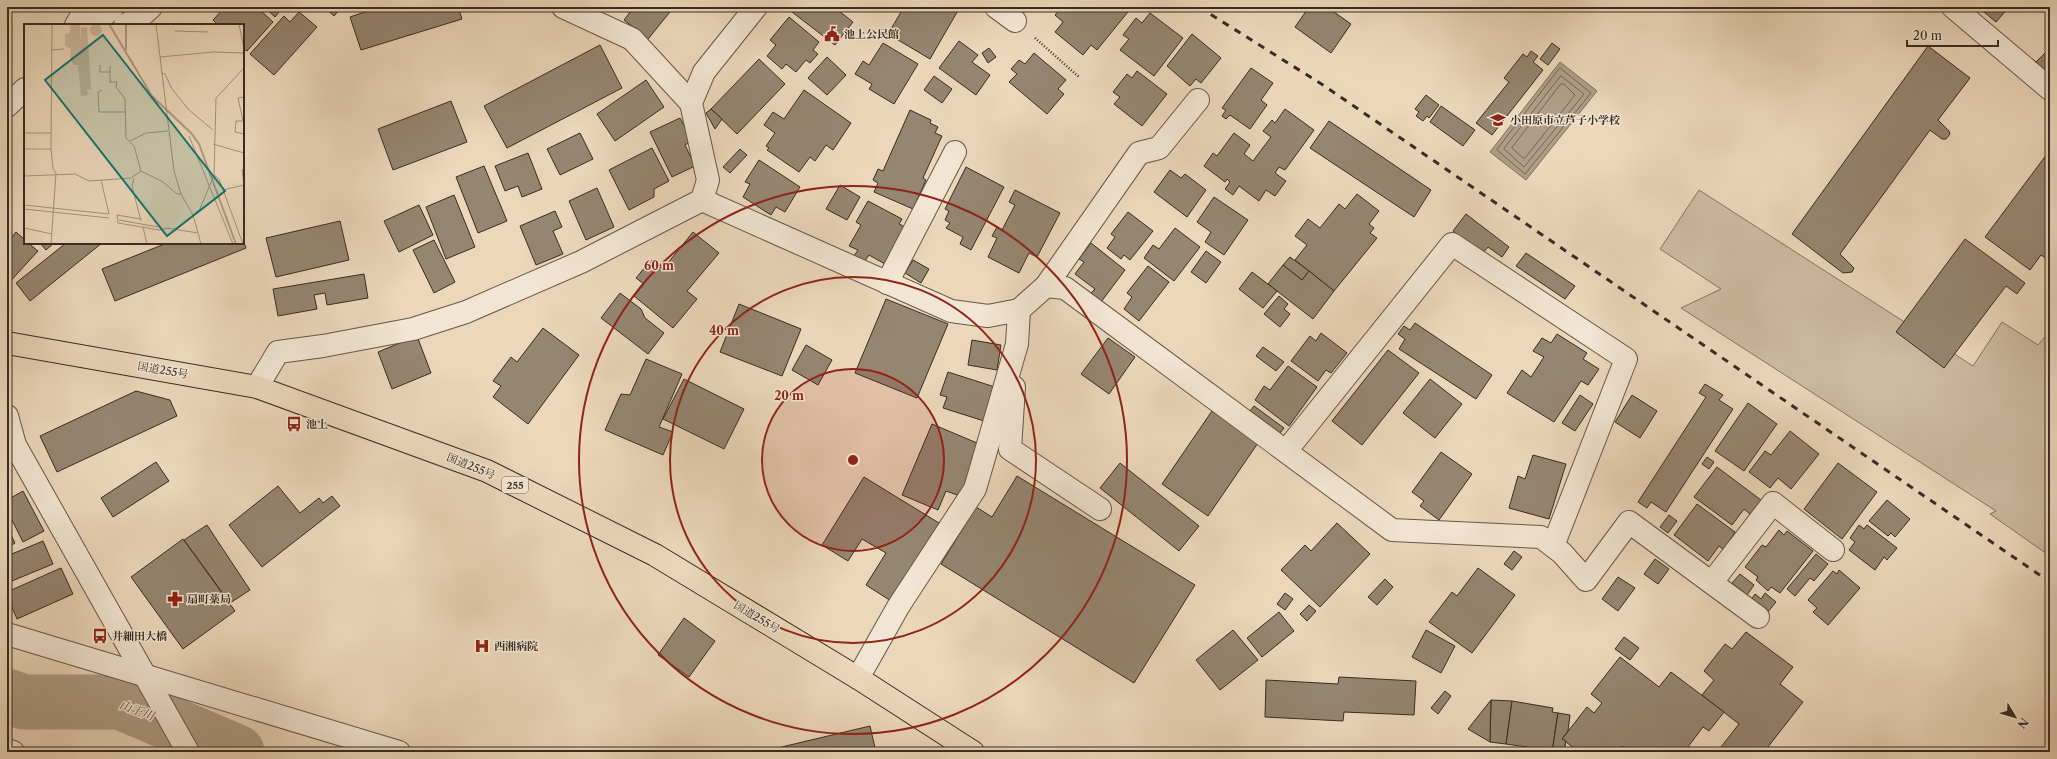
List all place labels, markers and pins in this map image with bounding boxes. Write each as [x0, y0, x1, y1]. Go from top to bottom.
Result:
public building icon: 池上公民館 [823, 25, 841, 43]
place label: 池上公民館 [844, 27, 899, 41]
school or university icon: 小田原市立芦子小学校 [1489, 111, 1507, 129]
place label: 小田原市立芦子小学校 [1510, 113, 1620, 127]
bus stop icon: 池上 [285, 415, 303, 433]
place label: 池上 [306, 417, 328, 431]
centre of rings [846, 453, 860, 467]
pharmacy icon: 扇町薬局 [166, 590, 184, 608]
place label: 扇町薬局 [187, 592, 231, 606]
bus stop icon: 井細田大橋 [91, 627, 109, 645]
place label: 井細田大橋 [112, 629, 167, 643]
hospital icon: 西湘病院 [473, 637, 491, 655]
place label: 西湘病院 [494, 639, 538, 653]

